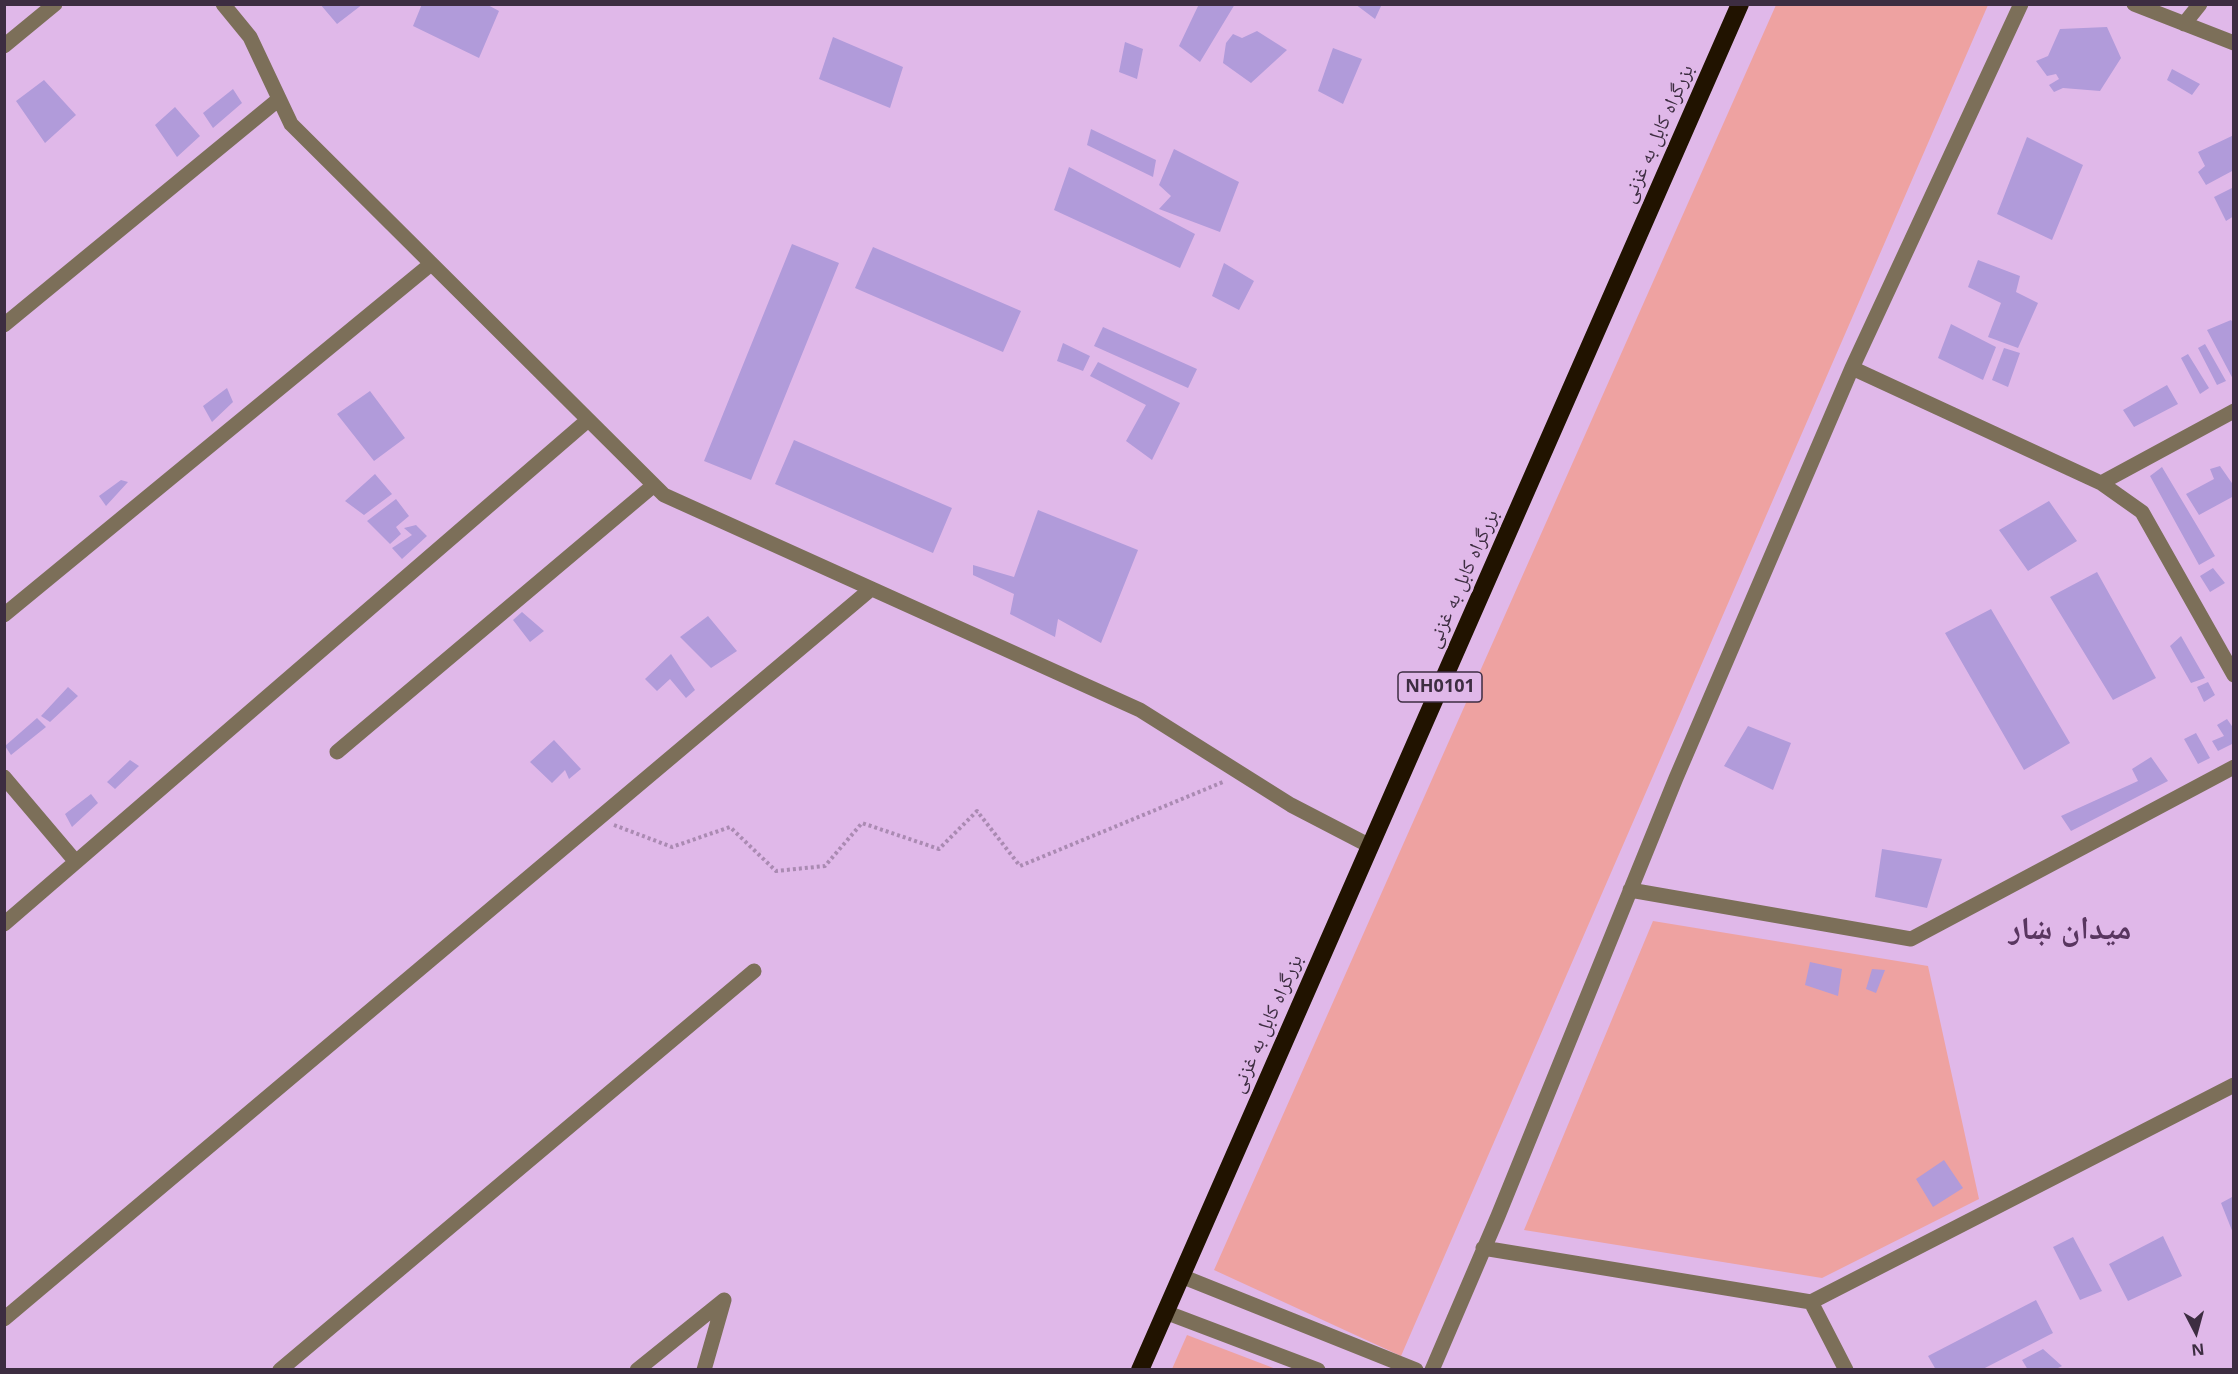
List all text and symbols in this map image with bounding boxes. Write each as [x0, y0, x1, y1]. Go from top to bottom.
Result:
street label: بزرگراه کابل به غزنی [1617, 61, 1699, 207]
street label: بزرگراه کابل به غزنی [1422, 506, 1504, 652]
road number: NH0101 [1398, 672, 1482, 702]
district label: میدان ښار [2009, 911, 2131, 949]
street label: بزرگراه کابل به غزنی [1226, 951, 1308, 1097]
north arrow [2166, 1302, 2226, 1362]
text: N [2190, 1338, 2206, 1362]

